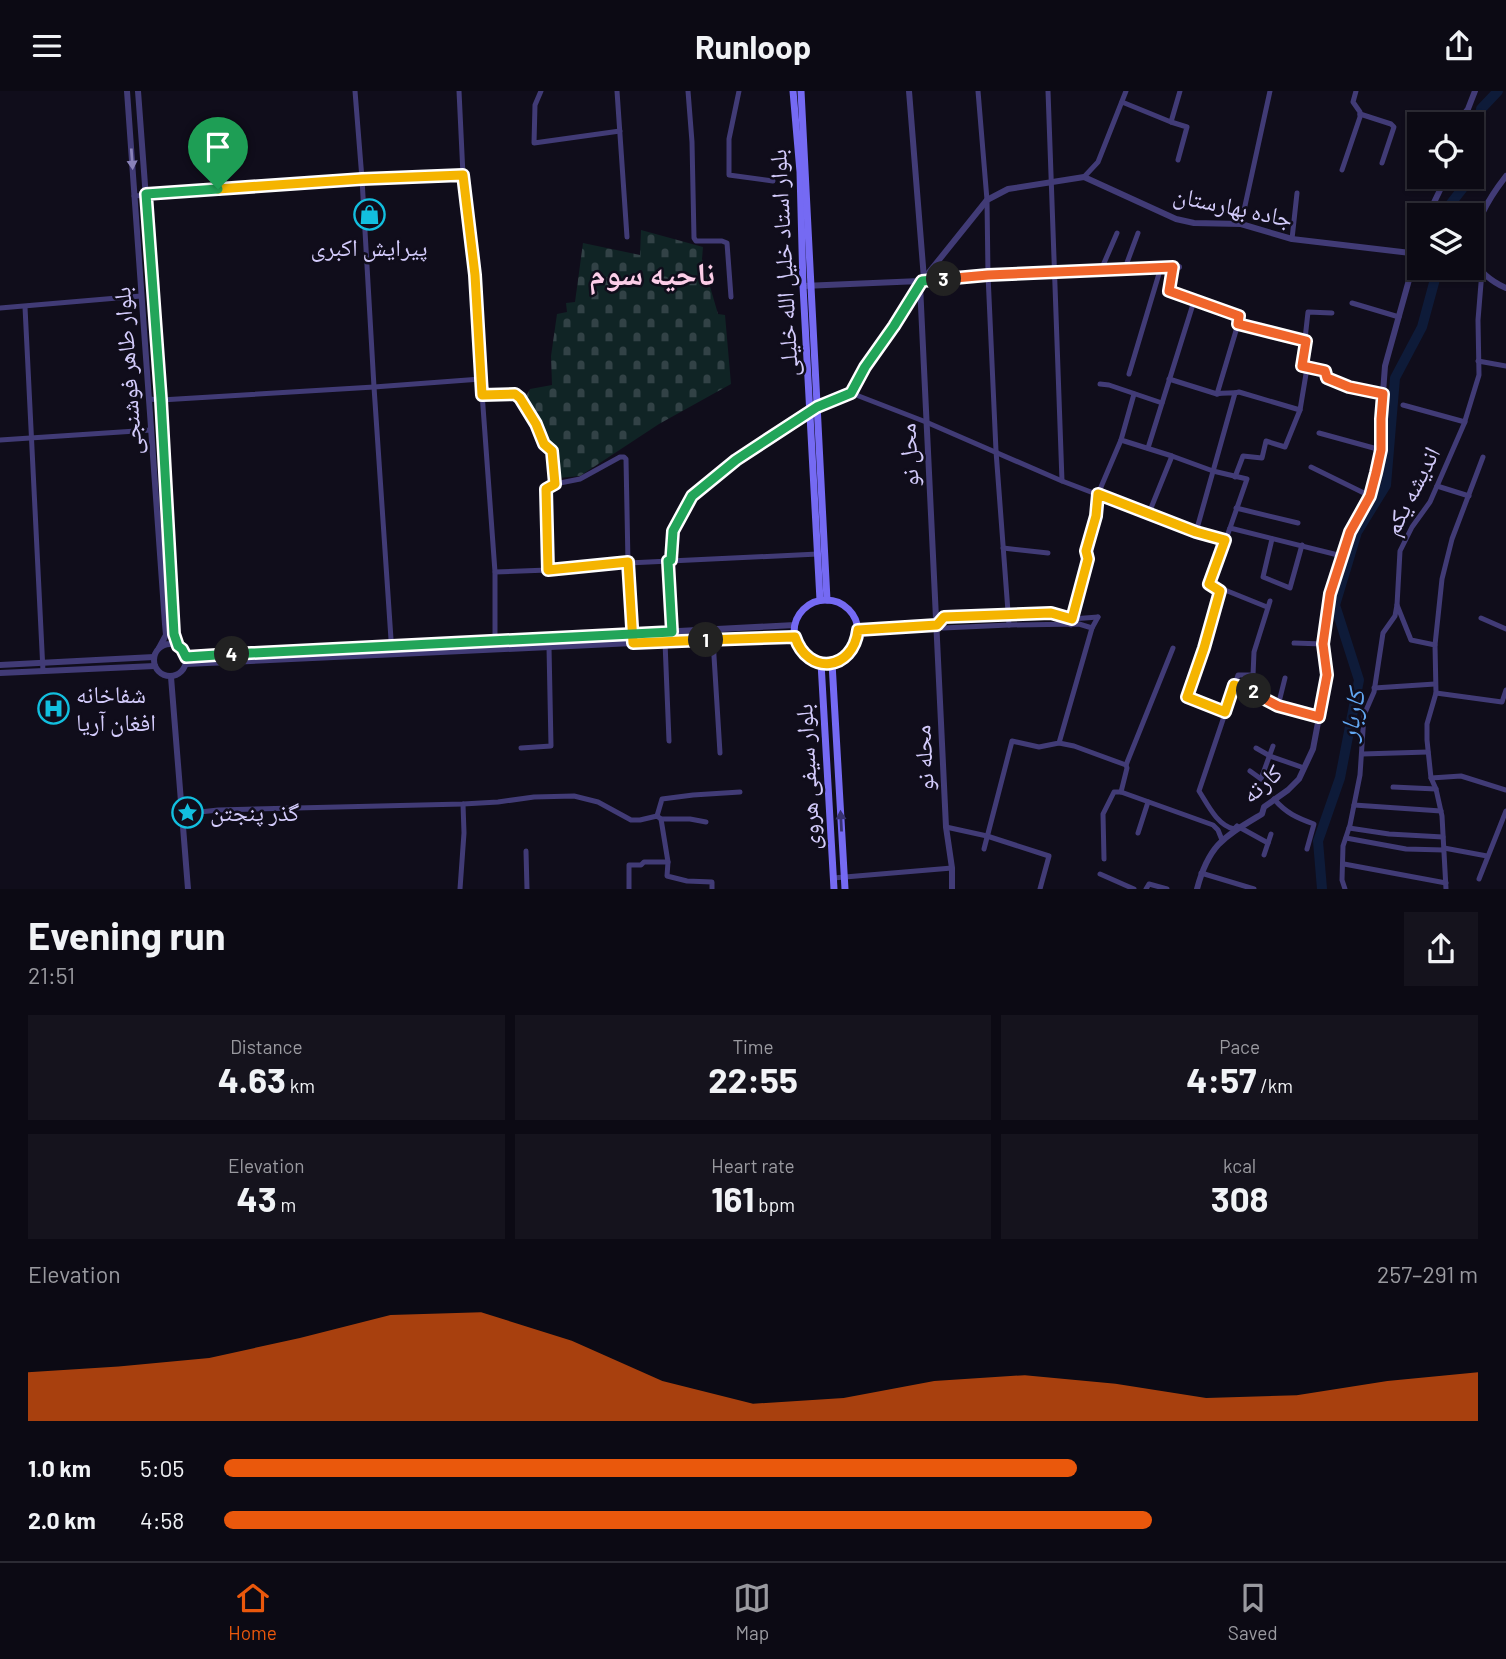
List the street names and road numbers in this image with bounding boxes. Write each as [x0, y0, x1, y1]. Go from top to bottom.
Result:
street label: بلوار استاد خلیل الله خلیلی [762, 149, 804, 378]
street label: جاده بهارستان [1171, 179, 1296, 233]
street label: بلوار طاهر فوشنجی [106, 286, 148, 456]
street label: محل نو [891, 422, 925, 488]
street label: اندیشه یکم [1376, 441, 1448, 541]
street label: بلوار سیفی هروی [788, 703, 826, 851]
street label: محله نو [906, 724, 939, 792]
street label: کارته [1235, 757, 1287, 808]

